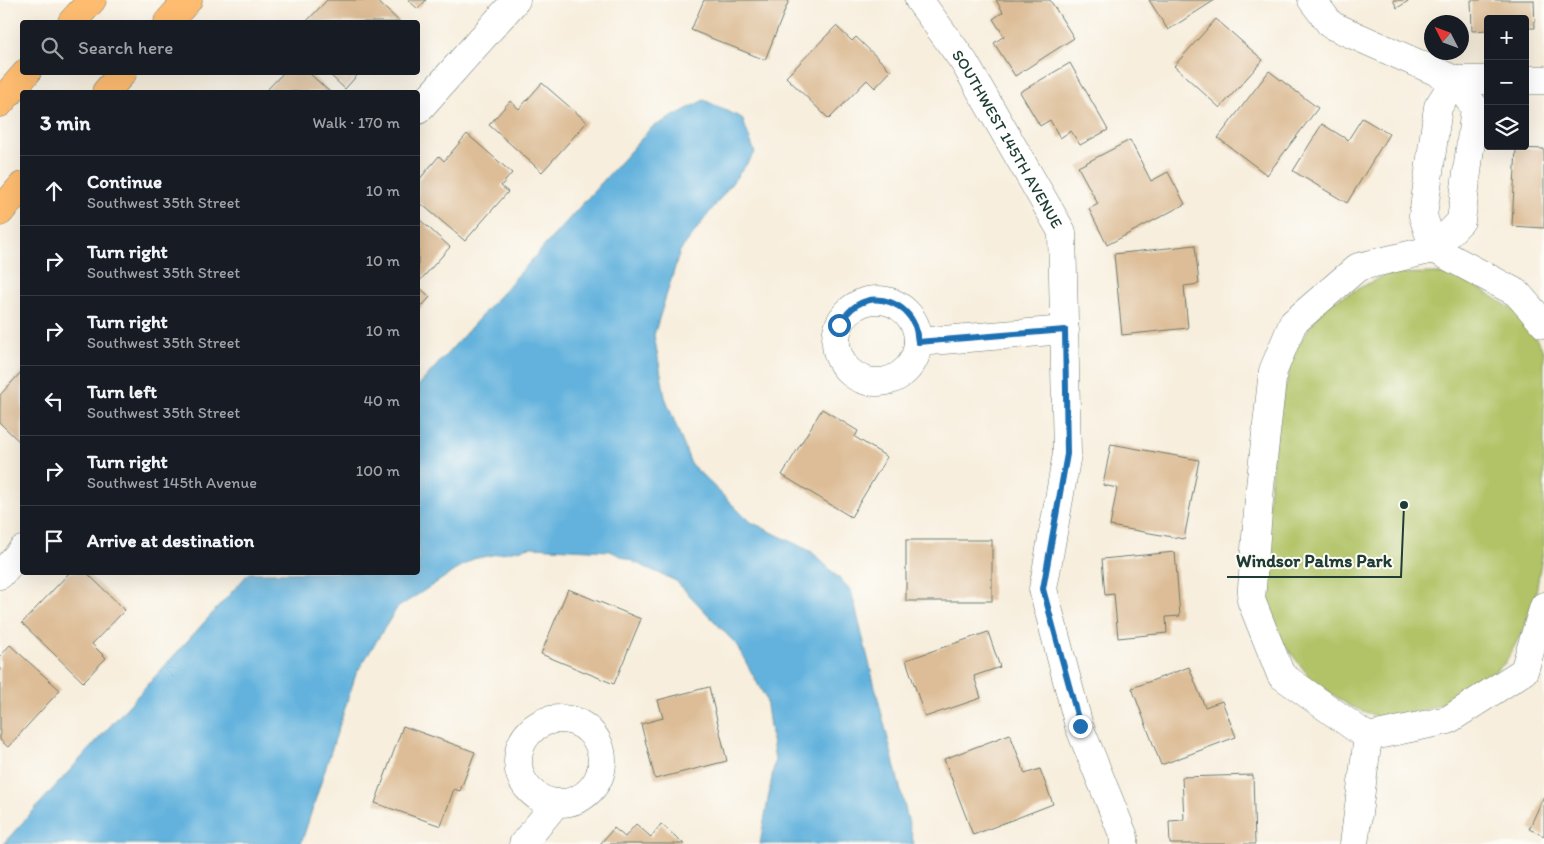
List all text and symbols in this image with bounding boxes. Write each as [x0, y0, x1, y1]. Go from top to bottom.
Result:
north arrow [1424, 15, 1469, 60]
map controls [1484, 15, 1529, 150]
button: + [1484, 15, 1529, 60]
search box [20, 20, 420, 75]
icon: search [38, 34, 66, 62]
text: Search here [78, 36, 173, 59]
street label: SOUTHWEST 145TH AVENUE [948, 46, 1067, 232]
button: − [1484, 60, 1529, 105]
button: layers [1484, 105, 1529, 150]
text: 3 min [40, 110, 90, 135]
text: Walk · 170 m [313, 113, 400, 132]
text: Continue [87, 170, 162, 193]
icon: ahead [40, 177, 68, 205]
text: 10 m [366, 181, 400, 200]
text: Southwest 35th Street [87, 193, 240, 212]
text: Turn right [87, 240, 168, 263]
icon: right [40, 247, 68, 275]
text: 10 m [366, 251, 400, 270]
text: Southwest 35th Street [87, 263, 240, 282]
text: Turn right [87, 310, 168, 333]
route start [828, 314, 851, 337]
icon: right [40, 317, 68, 345]
text: 10 m [366, 321, 400, 340]
text: Southwest 35th Street [87, 333, 240, 352]
text: Turn left [87, 380, 157, 403]
icon: left [40, 387, 68, 415]
text: 40 m [363, 391, 400, 410]
text: Southwest 35th Street [87, 403, 240, 422]
text: Turn right [87, 450, 168, 473]
icon: right [40, 457, 68, 485]
text: 100 m [356, 461, 400, 480]
text: Southwest 145th Avenue [87, 473, 257, 492]
icon: arrive [40, 527, 68, 555]
text: Arrive at destination [87, 529, 254, 552]
callout: Windsor Palms Park [1227, 544, 1401, 577]
text: Windsor Palms Park [1236, 550, 1393, 572]
route end [1069, 715, 1092, 738]

